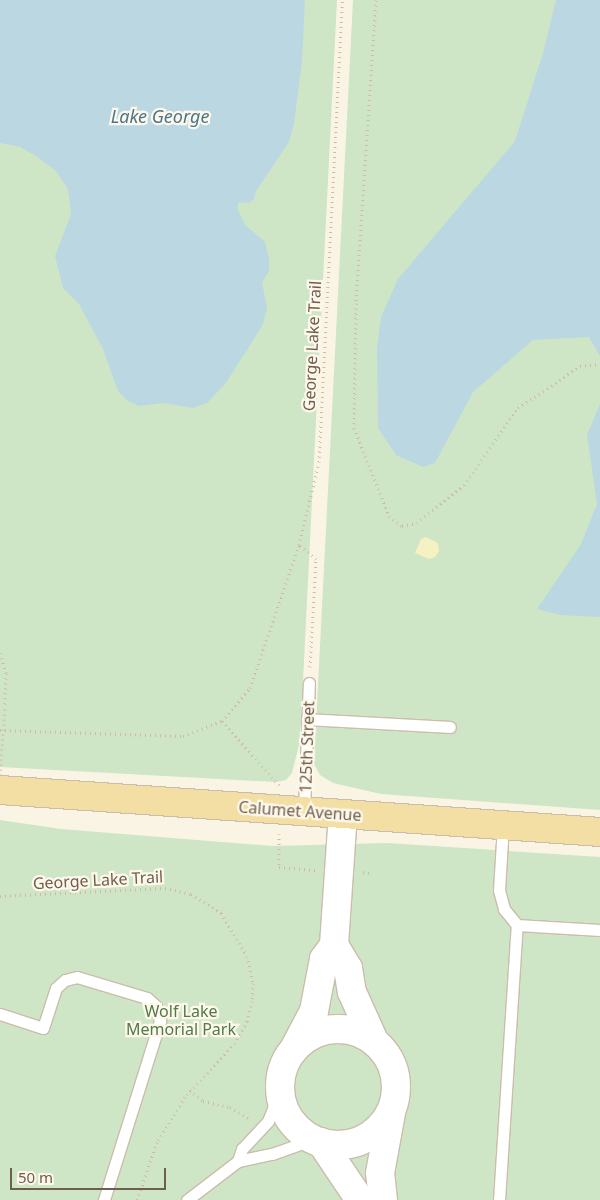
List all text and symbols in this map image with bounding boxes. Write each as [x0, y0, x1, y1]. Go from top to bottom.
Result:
water label: Lake George [111, 105, 209, 127]
street label: George Lake Trail [299, 280, 325, 412]
street label: 125th Street [296, 701, 318, 793]
street label: Calumet Avenue [238, 797, 362, 825]
street label: George Lake Trail [32, 867, 164, 893]
park label: Wolf Lake Memorial Park [126, 1001, 236, 1039]
scale bar [12, 1158, 169, 1190]
text: 50 m [18, 1167, 53, 1187]

